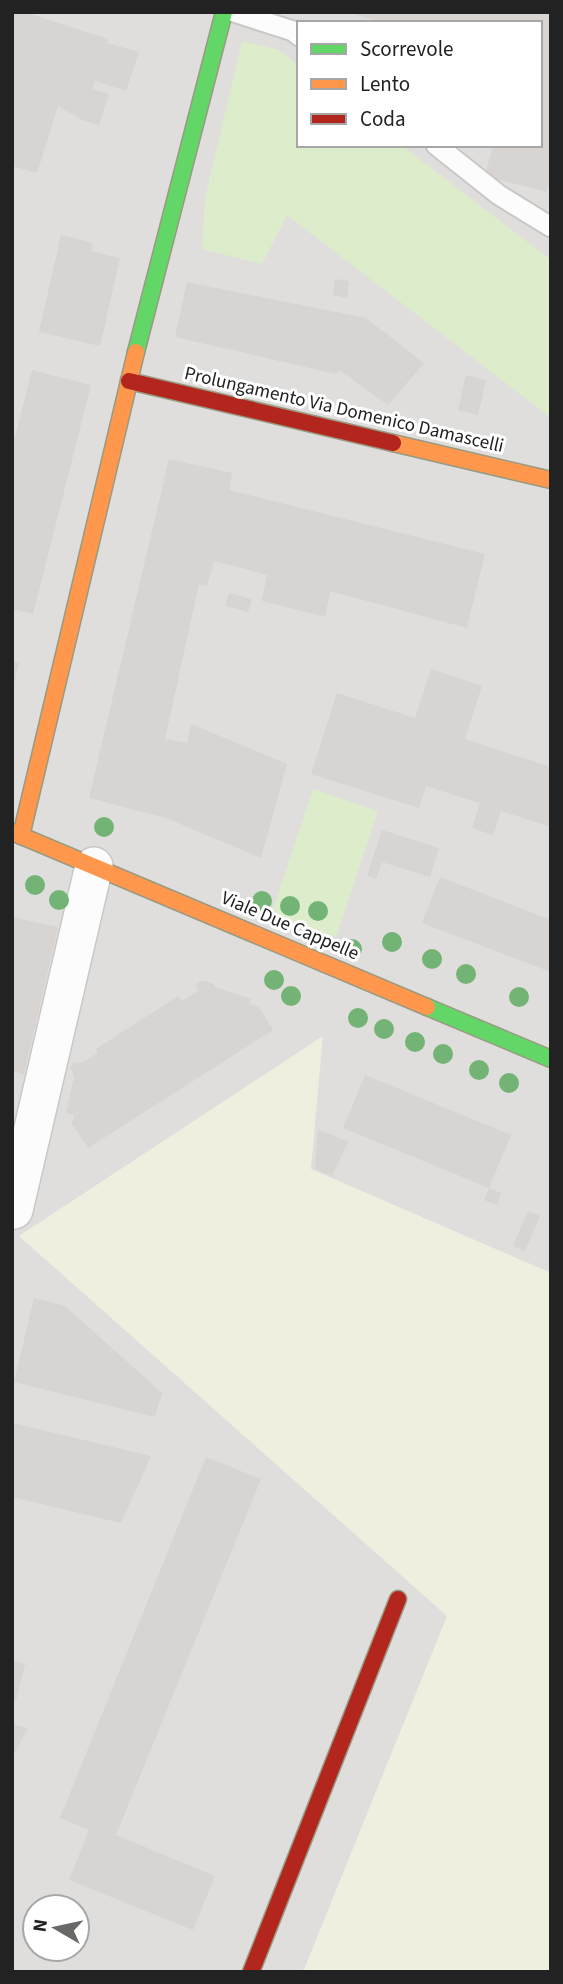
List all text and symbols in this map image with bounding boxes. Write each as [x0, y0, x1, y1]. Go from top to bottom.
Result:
legend [297, 21, 542, 147]
text: Scorrevole [360, 34, 454, 64]
text: Lento [360, 69, 410, 99]
text: Coda [360, 104, 406, 134]
street label: Prolungamento Via Domenico Damascelli [182, 360, 506, 460]
street label: Viale Due Cappelle [217, 885, 363, 967]
north arrow [21, 1893, 91, 1963]
text: N [26, 1917, 55, 1934]

